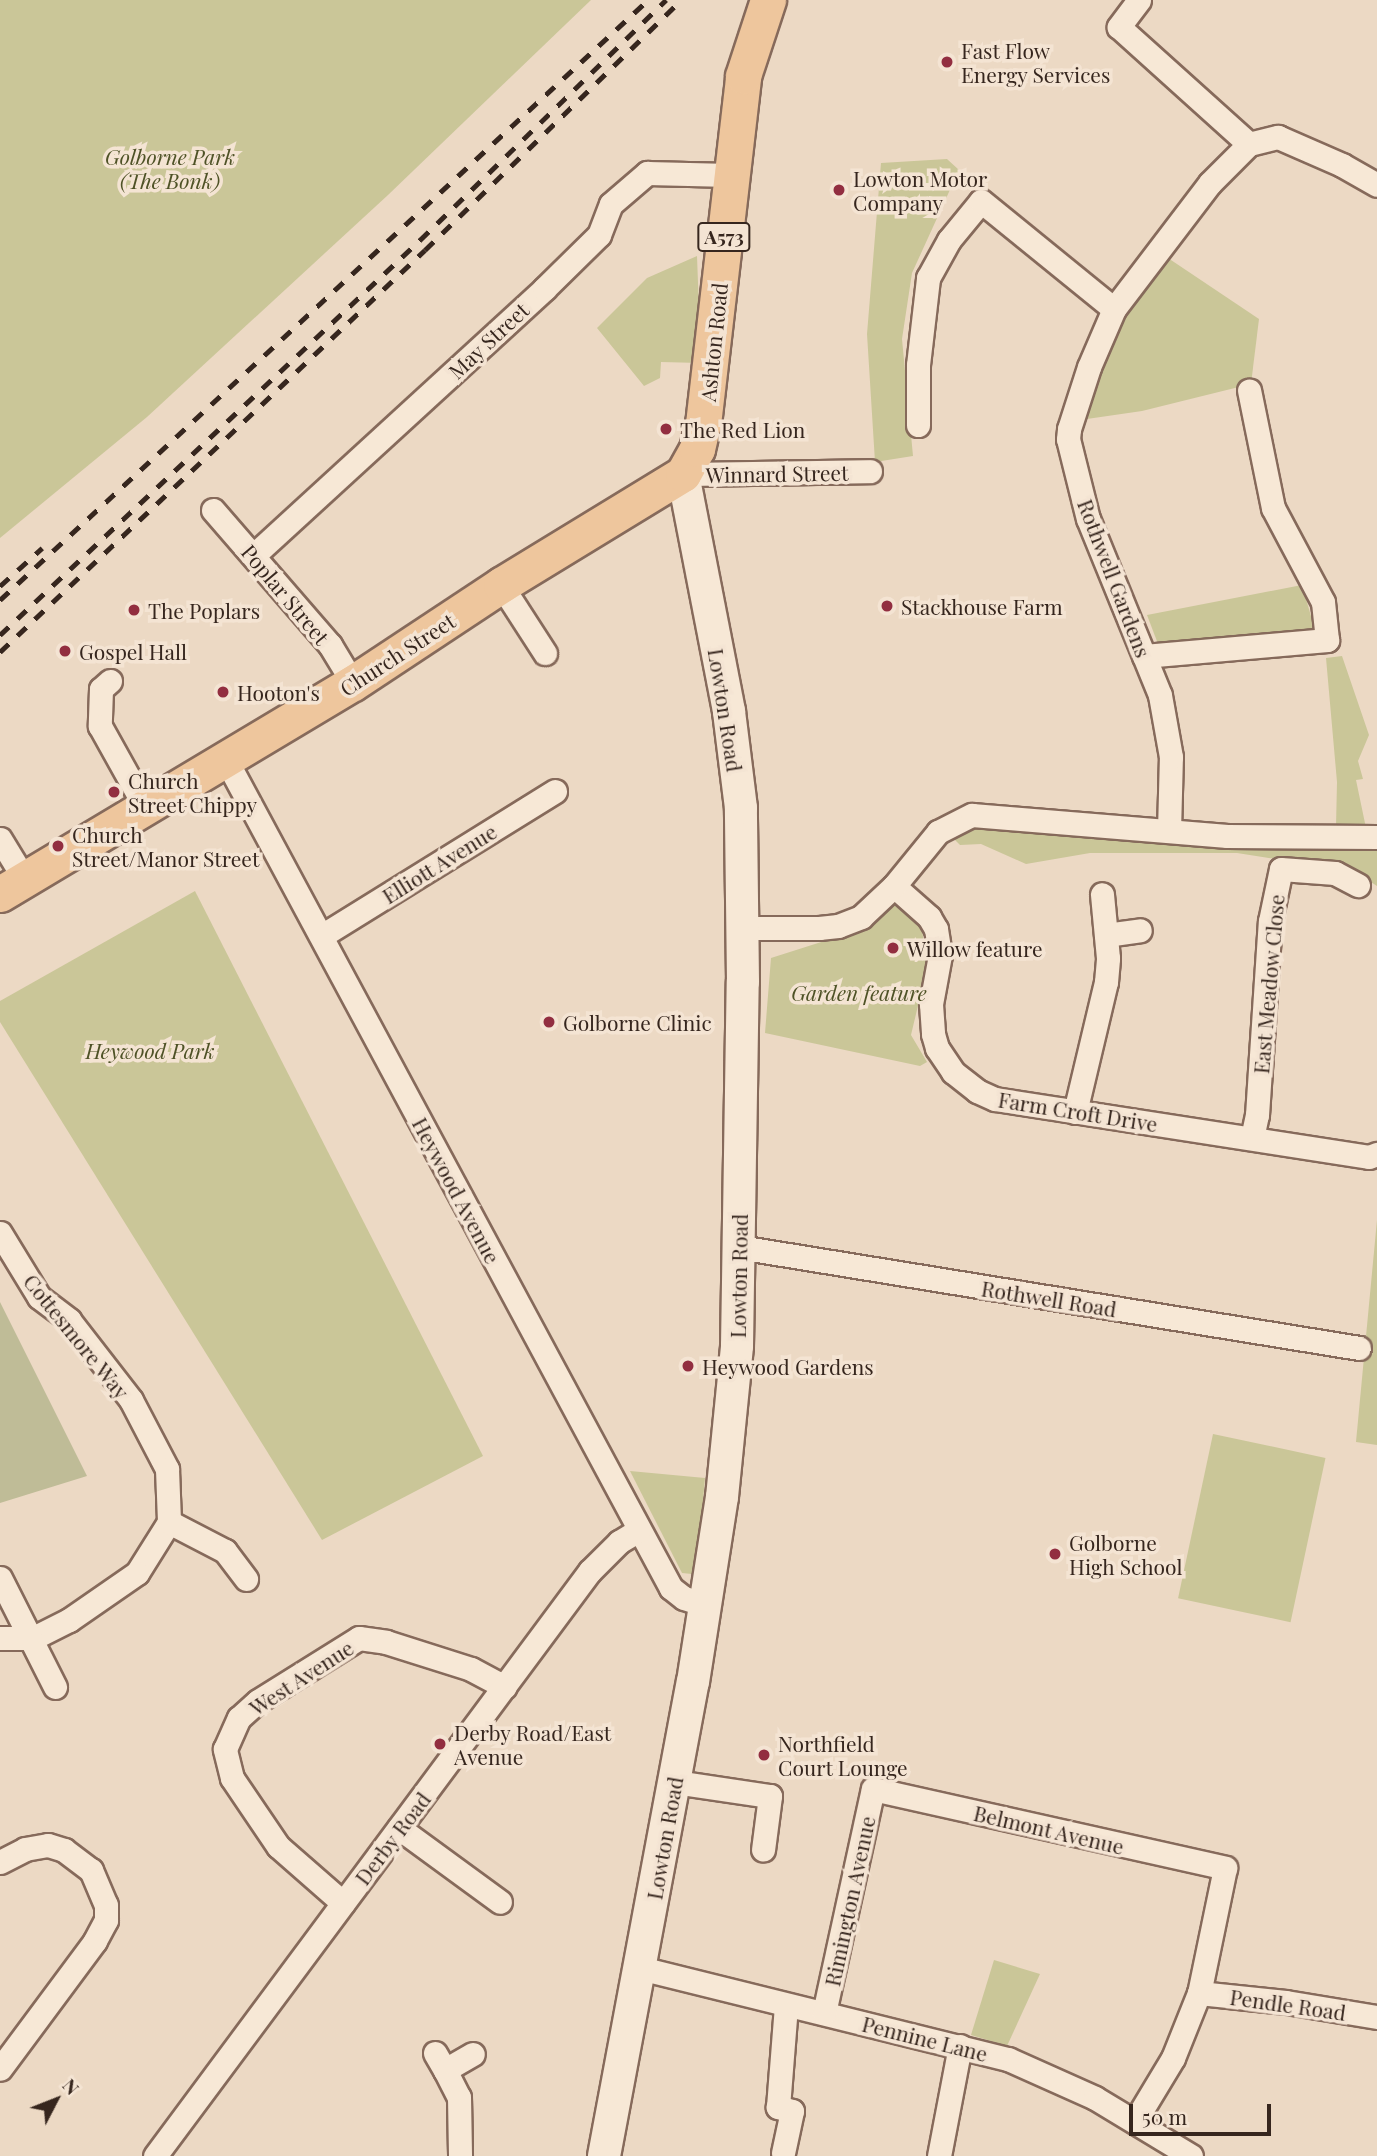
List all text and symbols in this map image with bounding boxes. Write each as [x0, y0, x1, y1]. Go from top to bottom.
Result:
place label: Fast Flow Energy Services [961, 37, 1111, 87]
marker: Fast Flow Energy Services [939, 54, 955, 70]
park label: Golborne Park (The Bonk) [105, 143, 235, 193]
place label: Lowton Motor Company [853, 165, 987, 215]
marker: Lowton Motor Company [831, 182, 847, 198]
road number: A573 [696, 221, 752, 252]
street label: Ashton Road [694, 281, 732, 403]
street label: May Street [443, 296, 533, 384]
place label: The Red Lion [680, 416, 805, 442]
marker: The Red Lion [658, 421, 674, 437]
street label: Winnard Street [705, 459, 849, 487]
street label: Rothwell Gardens [1073, 495, 1157, 661]
street label: Poplar Street [237, 539, 335, 649]
place label: Stackhouse Farm [901, 593, 1063, 619]
place label: The Poplars [148, 597, 260, 623]
marker: Stackhouse Farm [879, 598, 895, 614]
marker: The Poplars [126, 602, 142, 618]
street label: Church Street [335, 607, 459, 701]
place label: Gospel Hall [79, 638, 187, 664]
marker: Gospel Hall [57, 643, 73, 659]
street label: Lowton Road [704, 647, 748, 773]
place label: Hooton's [237, 679, 320, 705]
marker: Hooton's [215, 684, 231, 700]
place label: Church Street Chippy [128, 767, 257, 817]
marker: Church Street Chippy [106, 784, 122, 800]
street label: Elliott Avenue [377, 818, 501, 908]
place label: Church Street/Manor Street [72, 821, 260, 871]
marker: Church Street/Manor Street [50, 838, 66, 854]
street label: East Meadow Close [1248, 893, 1288, 1075]
place label: Willow feature [907, 935, 1043, 961]
marker: Willow feature [885, 940, 901, 956]
park label: Garden feature [791, 979, 927, 1005]
place label: Golborne Clinic [563, 1009, 712, 1035]
marker: Golborne Clinic [541, 1014, 557, 1030]
park label: Heywood Park [86, 1037, 214, 1063]
street label: Farm Croft Drive [996, 1086, 1160, 1136]
street label: Heywood Avenue [408, 1112, 506, 1268]
street label: Lowton Road [724, 1214, 752, 1338]
street label: Cottesmore Way [19, 1268, 135, 1404]
street label: Rothwell Road [980, 1275, 1118, 1321]
place label: Heywood Gardens [702, 1353, 874, 1379]
marker: Heywood Gardens [680, 1358, 696, 1374]
place label: Golborne High School [1069, 1529, 1182, 1579]
marker: Golborne High School [1047, 1546, 1063, 1562]
street label: West Avenue [244, 1634, 358, 1720]
place label: Derby Road/East Avenue [454, 1719, 612, 1769]
place label: Northfield Court Lounge [778, 1730, 908, 1780]
marker: Derby Road/East Avenue [432, 1736, 448, 1752]
marker: Northfield Court Lounge [756, 1747, 772, 1763]
street label: Lowton Road [641, 1775, 687, 1901]
street label: Derby Road [349, 1787, 435, 1889]
street label: Belmont Avenue [971, 1799, 1127, 1859]
street label: Rimington Avenue [819, 1813, 879, 1989]
street label: Pendle Road [1228, 1983, 1348, 2025]
street label: Pennine Lane [860, 2010, 990, 2066]
north arrow [21, 2065, 91, 2135]
text: N [57, 2072, 86, 2100]
scale bar [1132, 2090, 1274, 2134]
text: 50 m [1142, 2102, 1187, 2130]

